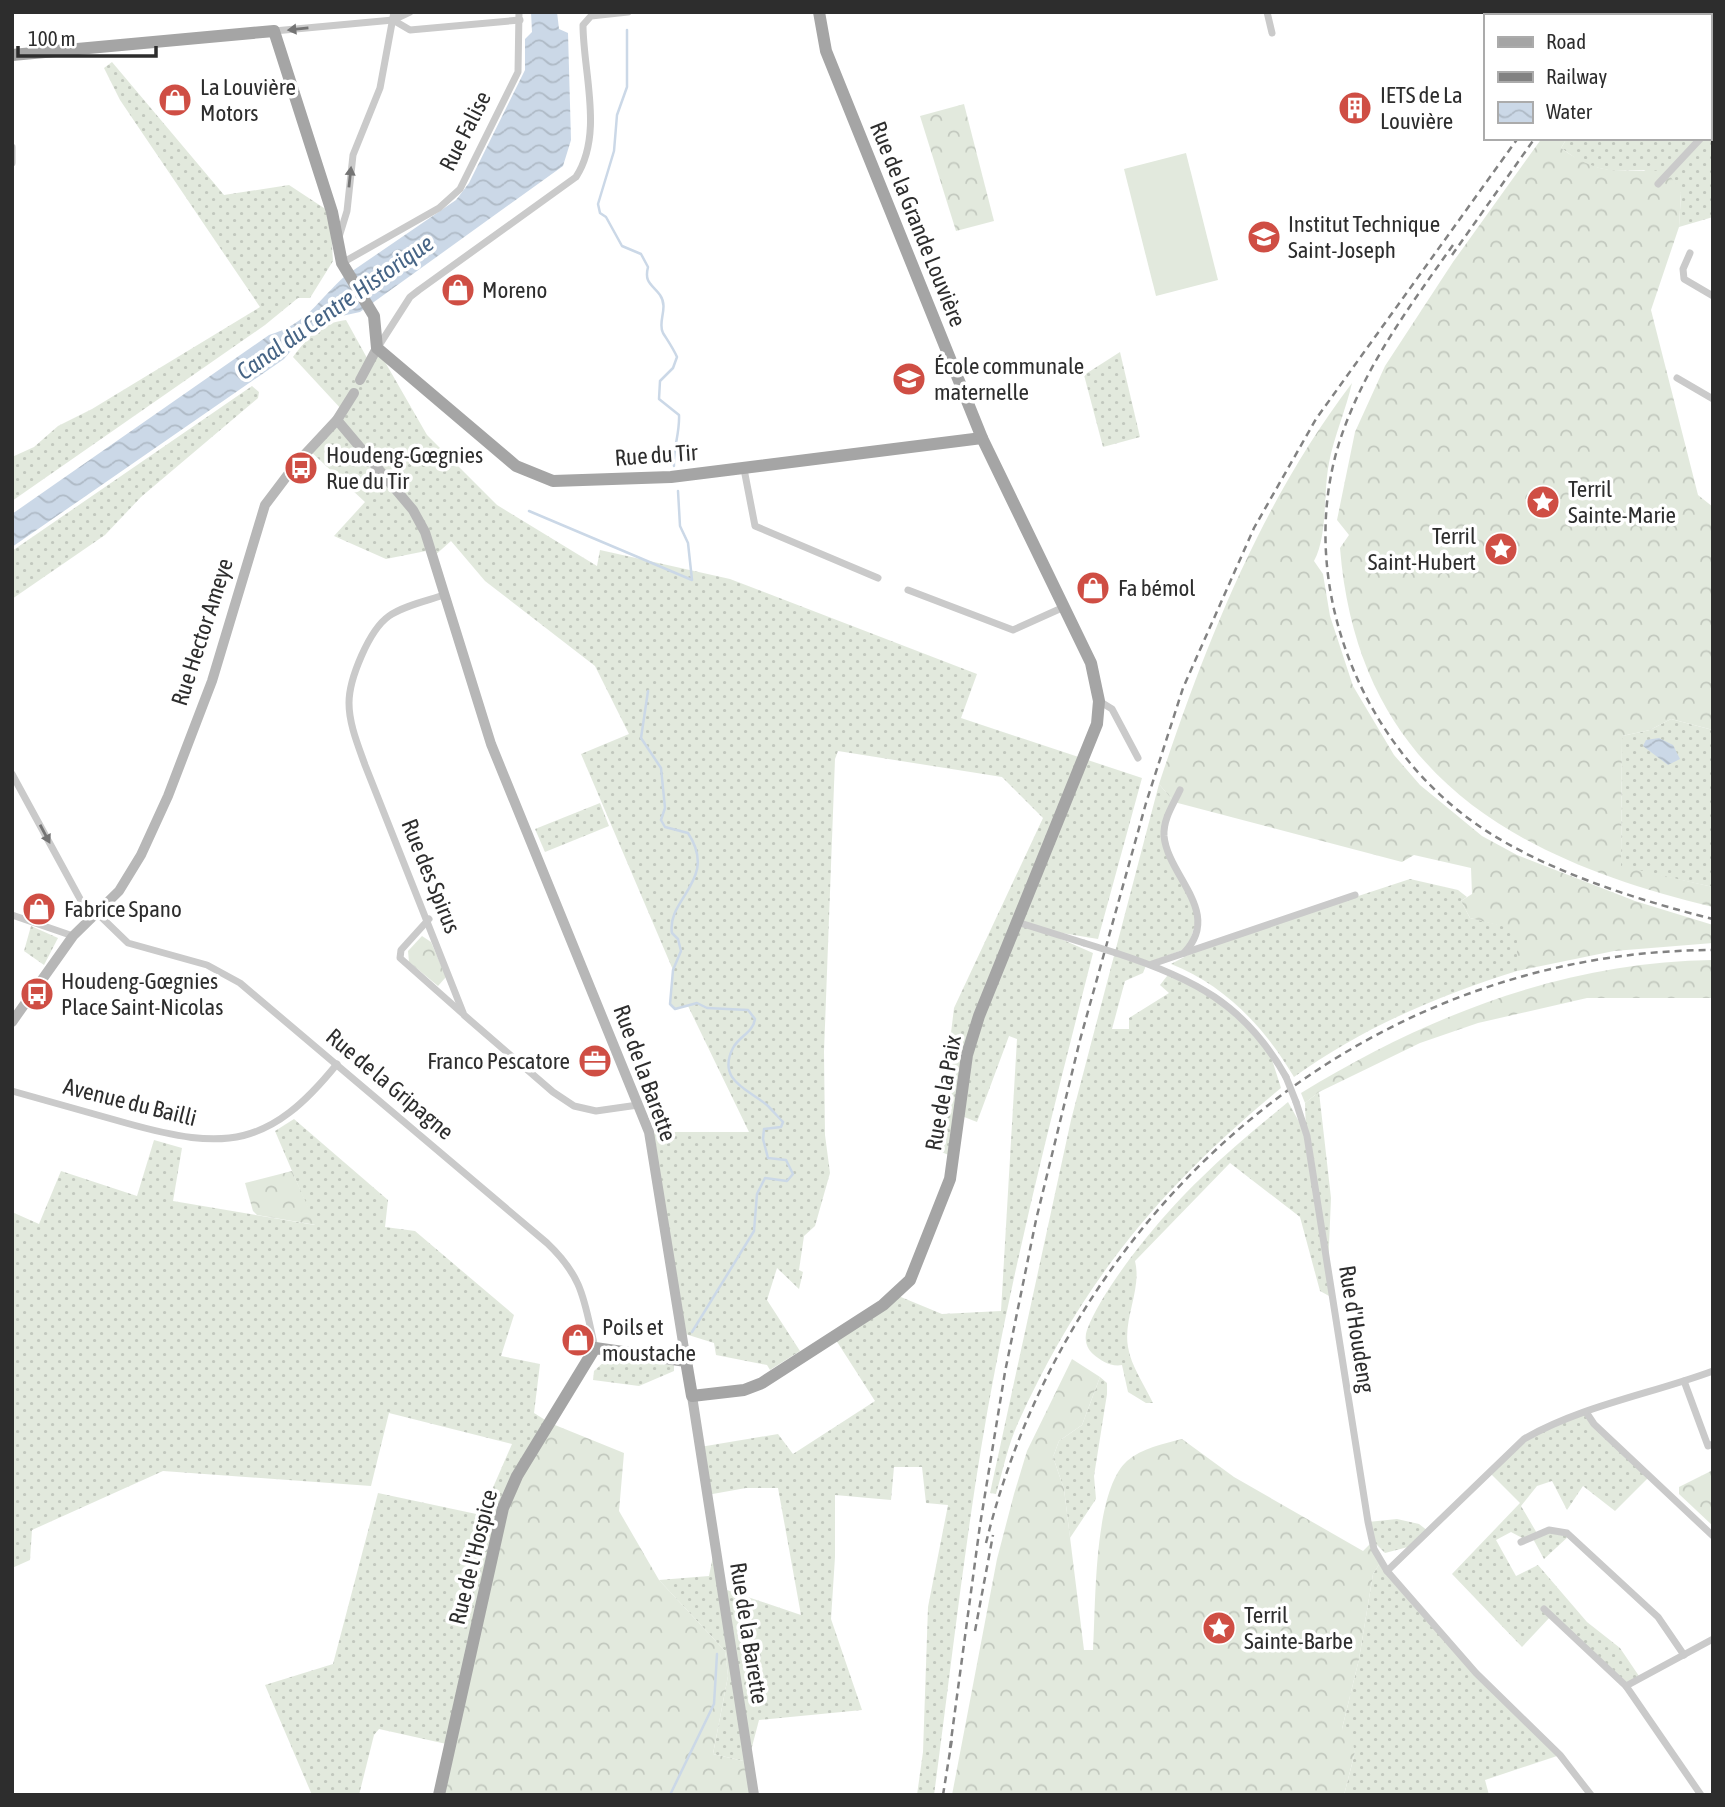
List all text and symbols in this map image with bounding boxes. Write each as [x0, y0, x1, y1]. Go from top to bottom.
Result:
scale bar [18, 14, 156, 58]
legend [1484, 14, 1711, 140]
one-way arrow [287, 24, 309, 35]
text: 100 m [28, 26, 76, 50]
text: Road [1546, 29, 1586, 53]
text: Railway [1546, 64, 1608, 88]
place label: La Louvière Motors [200, 74, 296, 126]
shop icon: La Louvière Motors [156, 81, 194, 119]
place label: IETS de La Louvière [1380, 82, 1463, 134]
street label: Rue Falise [434, 87, 496, 175]
building icon: IETS de La Louvière [1336, 89, 1374, 127]
text: Water [1546, 99, 1593, 123]
street label: Rue de la Grande Louvière [865, 118, 971, 330]
one-way arrow [345, 166, 356, 188]
place label: Institut Technique Saint-Joseph [1288, 211, 1440, 263]
school or university icon: Institut Technique Saint-Joseph [1245, 218, 1283, 256]
water label: Canal du Centre Historique [231, 229, 439, 385]
shop icon: Moreno [439, 271, 477, 309]
place label: Moreno [482, 277, 547, 303]
place label: École communale maternelle [934, 353, 1084, 405]
school or university icon: École communale maternelle [890, 360, 928, 398]
street label: Rue du Tir [614, 439, 700, 471]
place label: Houdeng-Gœgnies Rue du Tir [326, 442, 483, 494]
bus stop icon: Houdeng-Gœgnies Rue du Tir [282, 449, 320, 487]
place label: Terril Sainte-Marie [1568, 476, 1676, 528]
place icon: Terril Sainte-Marie [1524, 483, 1562, 521]
place label: Terril Saint-Hubert [1368, 523, 1476, 575]
place icon: Terril Saint-Hubert [1482, 530, 1520, 568]
street label: Rue Hector Ameye [166, 555, 238, 709]
shop icon: Fa bémol [1074, 569, 1112, 607]
place label: Fa bémol [1118, 575, 1195, 601]
street label: Rue des Spirus [396, 815, 466, 937]
one-way arrow [39, 824, 50, 844]
shop icon: Fabrice Spano [20, 890, 58, 928]
place label: Fabrice Spano [64, 896, 182, 922]
place label: Houdeng-Gœgnies Place Saint-Nicolas [61, 968, 223, 1020]
bus stop icon: Houdeng-Gœgnies Place Saint-Nicolas [18, 975, 56, 1013]
street label: Rue de la Barette [608, 1001, 682, 1145]
street label: Rue de la Gripagne [321, 1023, 459, 1145]
street label: Rue de la Paix [920, 1033, 966, 1153]
office icon: Franco Pescatore [576, 1042, 614, 1080]
place label: Franco Pescatore [427, 1048, 570, 1074]
street label: Avenue du Bailli [61, 1073, 199, 1131]
street label: Rue d'Houdeng [1334, 1263, 1380, 1395]
place label: Poils et moustache [602, 1314, 696, 1366]
shop icon: Poils et moustache [559, 1321, 597, 1359]
street label: Rue de l'Hospice [444, 1487, 502, 1627]
street label: Rue de la Barette [725, 1560, 773, 1706]
place label: Terril Sainte-Barbe [1244, 1602, 1353, 1654]
place icon: Terril Sainte-Barbe [1200, 1609, 1238, 1647]

